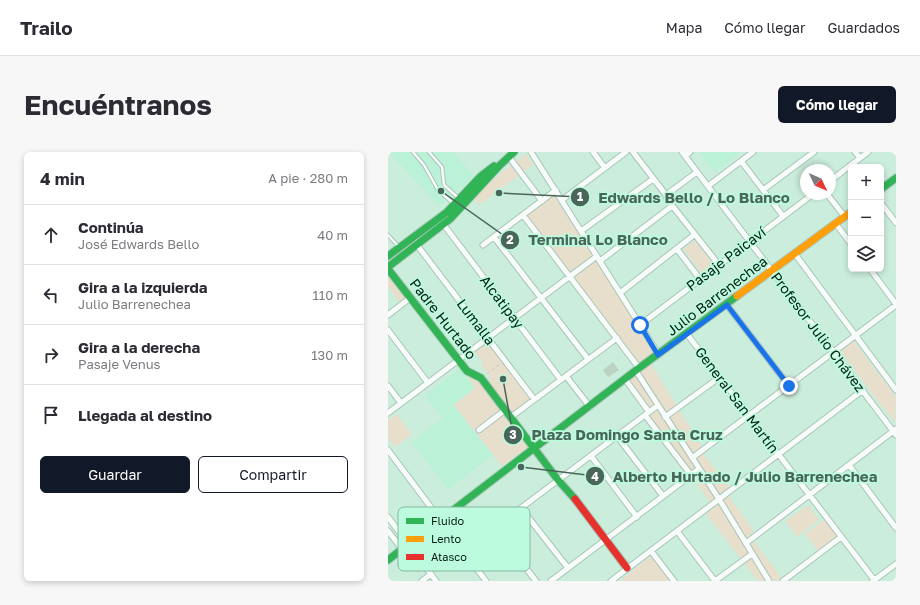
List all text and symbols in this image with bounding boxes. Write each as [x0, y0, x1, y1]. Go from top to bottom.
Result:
text: Trailo [20, 16, 73, 39]
text: Mapa [666, 19, 702, 36]
text: Cómo llegar [724, 19, 805, 36]
text: Guardados [827, 19, 900, 36]
button: Cómo llegar [778, 86, 896, 123]
text: Encuéntranos [24, 88, 212, 121]
north arrow [800, 164, 836, 200]
map controls [848, 164, 884, 272]
button: + [848, 164, 884, 200]
text: 4 min [40, 168, 85, 189]
text: A pie · 280 m [268, 170, 348, 186]
callout: Edwards Bello / Lo Blanco [570, 184, 798, 211]
text: Edwards Bello / Lo Blanco [598, 188, 790, 206]
text: 1 [577, 189, 583, 204]
button: − [848, 200, 884, 236]
text: Continúa [78, 218, 144, 236]
street label: Pasaje Paicaví [683, 222, 770, 294]
icon: ahead [40, 224, 62, 246]
callout: Terminal Lo Blanco [500, 226, 675, 253]
text: 40 m [317, 227, 348, 243]
text: Terminal Lo Blanco [528, 230, 668, 248]
text: 2 [506, 232, 514, 247]
text: José Edwards Bello [78, 236, 199, 252]
button: layers [848, 236, 884, 272]
street label: Julio Barrenechea [663, 252, 770, 339]
street label: Profesor Julio Chávez [768, 268, 869, 395]
street label: Alcatipay [477, 272, 528, 332]
street label: Padre Hurtado [407, 275, 480, 362]
text: Gira a la izquierda [78, 278, 208, 296]
icon: left [40, 284, 62, 306]
text: 110 m [313, 287, 348, 303]
street label: Lumalla [454, 295, 499, 348]
text: Julio Barrenechea [78, 296, 191, 312]
route start [631, 316, 649, 334]
text: Gira a la derecha [78, 338, 200, 356]
street label: General San Martín [692, 343, 783, 456]
icon: right [40, 344, 62, 366]
text: 130 m [311, 347, 348, 363]
text: Pasaje Venus [78, 356, 160, 372]
route end [780, 377, 798, 395]
icon: arrive [40, 404, 62, 426]
text: Llegada al destino [78, 406, 212, 424]
callout: Plaza Domingo Santa Cruz [503, 421, 730, 448]
text: Plaza Domingo Santa Cruz [531, 425, 723, 443]
text: 3 [509, 427, 517, 442]
button: Guardar [40, 456, 190, 493]
button: Compartir [198, 456, 348, 493]
callout: Alberto Hurtado / Julio Barrenechea [585, 463, 885, 490]
text: Alberto Hurtado / Julio Barrenechea [613, 467, 878, 485]
text: 4 [591, 469, 599, 484]
legend [398, 507, 530, 571]
text: Fluido [431, 514, 464, 527]
text: Lento [431, 532, 462, 545]
text: Atasco [431, 550, 467, 563]

